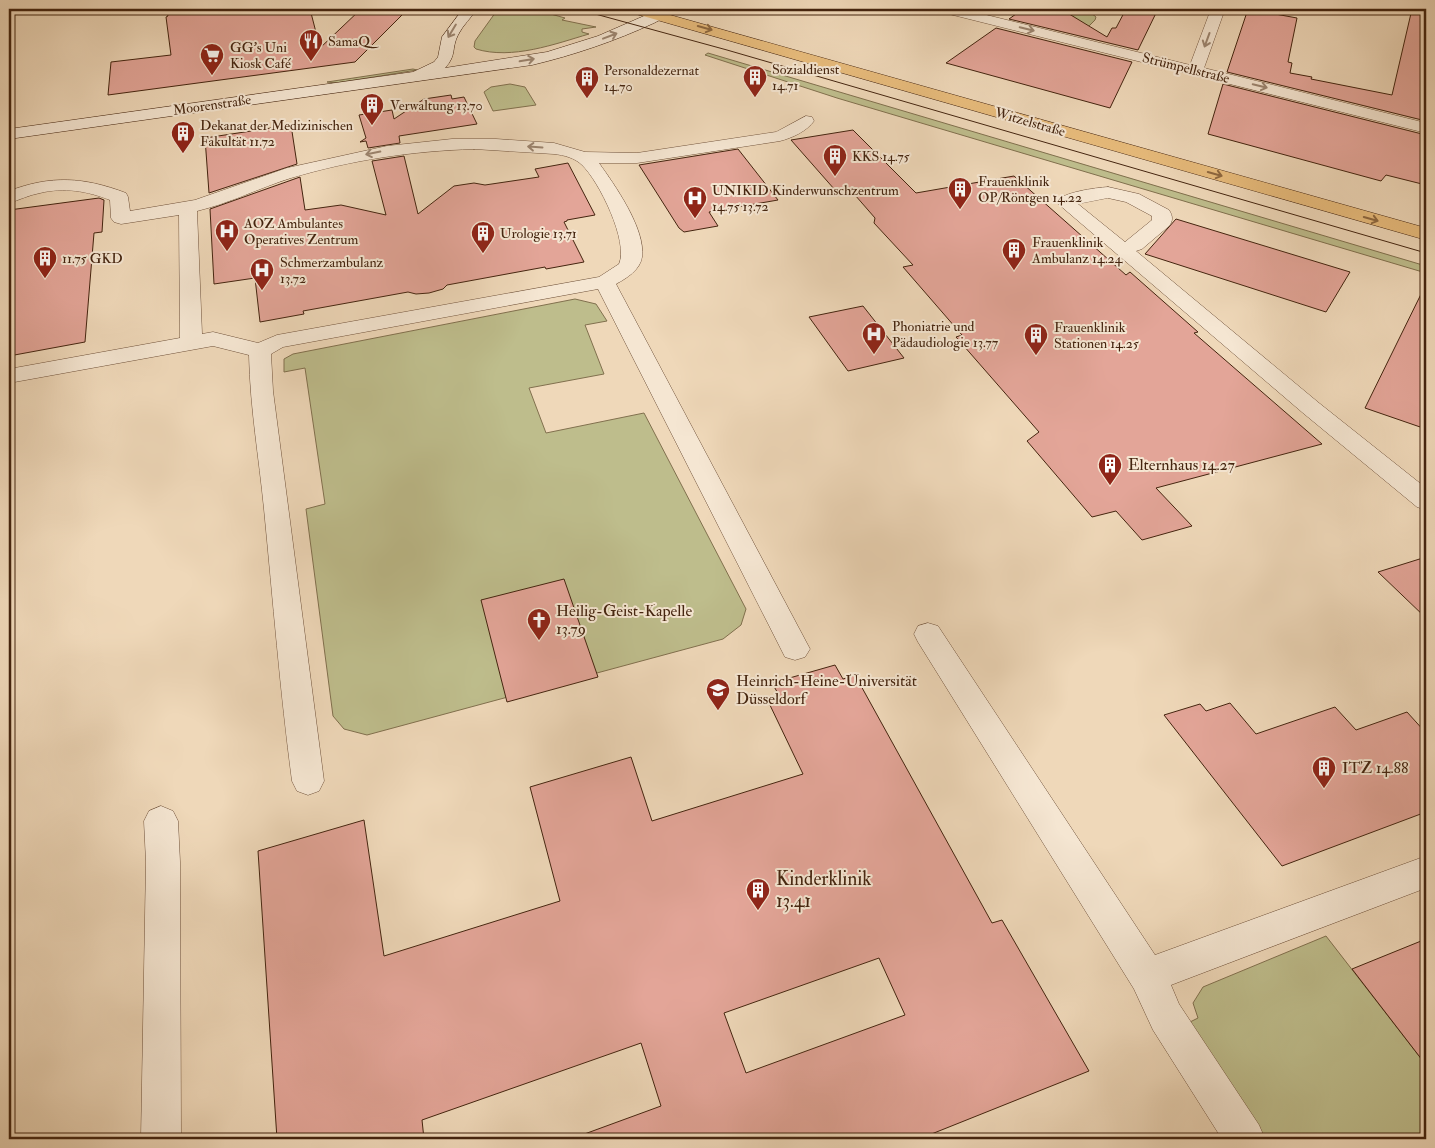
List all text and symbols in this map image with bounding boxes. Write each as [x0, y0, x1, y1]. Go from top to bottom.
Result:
one-way arrow [447, 23, 457, 37]
one-way arrow [697, 24, 713, 34]
one-way arrow [1019, 25, 1035, 34]
restaurant icon: SamaQ [298, 28, 324, 62]
one-way arrow [602, 31, 617, 40]
one-way arrow [1202, 31, 1211, 47]
place label: SamaQ [328, 33, 379, 50]
place label: GG's Uni Kiosk Café [230, 39, 291, 72]
supermarket icon: GG's Uni Kiosk Café [199, 42, 225, 76]
street label: Strümpellstraße [1140, 49, 1232, 88]
one-way arrow [519, 55, 535, 65]
place label: Sozialdienst 14.71 [772, 61, 840, 94]
place label: Personaldezernat 14.70 [604, 62, 699, 95]
building icon: Sozialdienst 14.71 [742, 64, 768, 98]
building icon: Personaldezernat 14.70 [574, 65, 600, 99]
one-way arrow [1251, 82, 1267, 92]
street label: Moorenstraße [172, 91, 252, 119]
building icon: Verwaltung 13.70 [359, 92, 385, 126]
place label: Verwaltung 13.70 [390, 97, 483, 114]
street label: Witzelstraße [992, 104, 1067, 140]
place label: Dekanat der Medizinischen Fakultät 11.72 [200, 117, 353, 150]
building icon: Dekanat der Medizinischen Fakultät 11.72 [170, 120, 196, 154]
one-way arrow [527, 142, 543, 151]
building icon: KKS 14.75 [822, 143, 848, 177]
place label: KKS 14.75 [852, 148, 911, 165]
one-way arrow [365, 149, 381, 159]
one-way arrow [1206, 170, 1222, 180]
place label: Frauenklinik OP/Röntgen 14.22 [978, 173, 1082, 206]
building icon: Frauenklinik OP/Röntgen 14.22 [947, 176, 973, 210]
place label: UNIKID Kinderwunschzentrum 14.75 13.72 [712, 182, 899, 215]
hospital icon: UNIKID Kinderwunschzentrum 14.75 13.72 [682, 185, 708, 219]
one-way arrow [1363, 214, 1379, 224]
place label: AOZ Ambulantes Operatives Zentrum [243, 215, 359, 249]
hospital icon: AOZ Ambulantes Operatives Zentrum [214, 218, 240, 252]
building icon: Urologie 13.71 [470, 220, 496, 254]
place label: Urologie 13.71 [500, 225, 577, 242]
place label: Frauenklinik Ambulanz 14.24 [1031, 234, 1124, 267]
building icon: Frauenklinik Ambulanz 14.24 [1001, 237, 1027, 271]
building icon: 11.75 GKD [32, 245, 58, 279]
place label: 11.75 GKD [62, 250, 123, 267]
place label: Schmerzambulanz 13.72 [280, 254, 384, 287]
hospital icon: Schmerzambulanz 13.72 [249, 257, 275, 291]
place label: Phoniatrie und Pädaudiologie 13.77 [892, 318, 999, 351]
place label: Frauenklinik Stationen 14.25 [1054, 319, 1140, 352]
hospital icon: Phoniatrie und Pädaudiologie 13.77 [861, 321, 887, 355]
building icon: Frauenklinik Stationen 14.25 [1023, 322, 1049, 356]
building icon: Elternhaus 14.27 [1097, 452, 1123, 486]
place label: Elternhaus 14.27 [1128, 455, 1236, 475]
place label: Heilig-Geist-Kapelle 13.79 [556, 601, 692, 639]
church icon: Heilig-Geist-Kapelle 13.79 [526, 607, 552, 641]
place label: Heinrich-Heine-Universität Düsseldorf [736, 671, 917, 709]
school or university icon: Heinrich-Heine-Universität Düsseldorf [705, 677, 731, 711]
building icon: ITZ 14.88 [1311, 755, 1337, 789]
place label: ITZ 14.88 [1342, 758, 1409, 778]
place label: Kinderklinik 13.41 [776, 867, 871, 913]
building icon: Kinderklinik 13.41 [745, 877, 771, 911]

